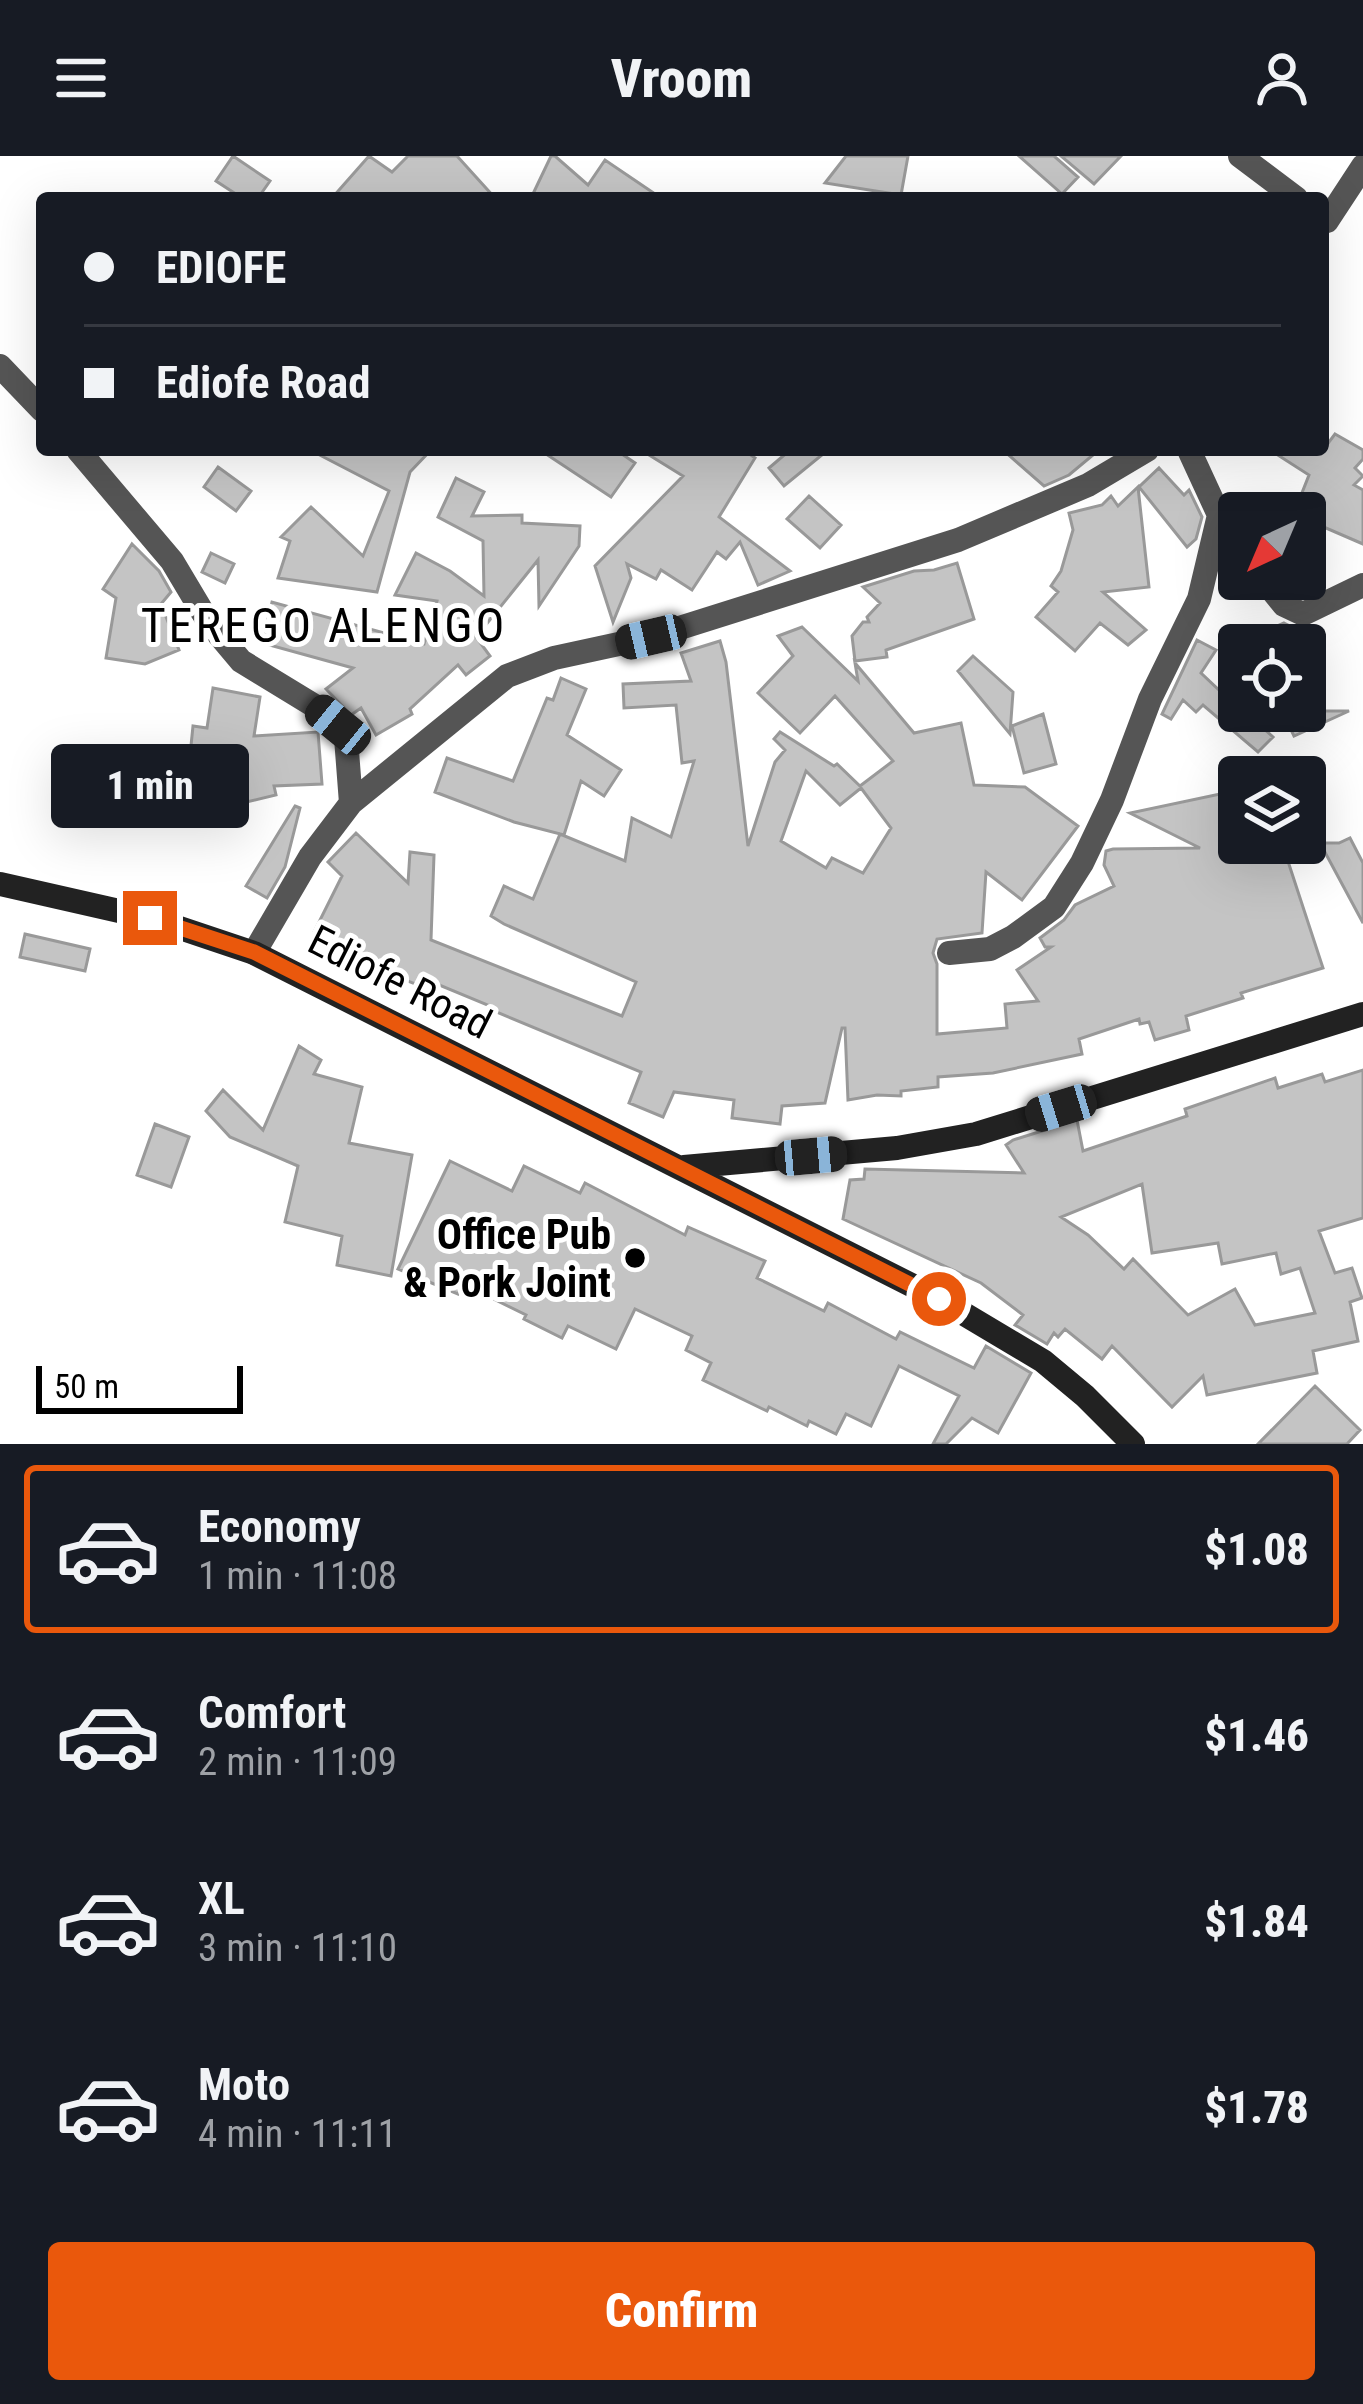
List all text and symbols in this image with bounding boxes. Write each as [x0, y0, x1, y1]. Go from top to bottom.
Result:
icon: menu [48, 45, 114, 111]
icon: person [1249, 45, 1315, 111]
text: Vroom [611, 47, 752, 110]
text: EDIOFE [156, 241, 286, 294]
text: Ediofe Road [156, 356, 371, 409]
north arrow [1218, 492, 1326, 600]
map controls [1218, 492, 1326, 864]
district label: TEREGO ALENGO [141, 597, 507, 654]
car [612, 611, 690, 663]
button: locate [1218, 624, 1326, 732]
car [299, 688, 377, 762]
callout: 1 min [51, 744, 249, 828]
button: layers [1218, 756, 1326, 864]
text: 1 min [107, 763, 193, 809]
route end [123, 891, 177, 945]
street label: Ediofe Road [300, 915, 500, 1049]
car [1021, 1080, 1101, 1136]
car [774, 1135, 848, 1177]
place label: Office Pub & Pork Joint [403, 1210, 611, 1307]
marker: Office Pub & Pork Joint [622, 1245, 648, 1271]
route start [912, 1272, 966, 1326]
scale bar [36, 1360, 243, 1413]
text: 50 m [54, 1367, 119, 1406]
icon: car [54, 1495, 162, 1603]
text: Economy [198, 1500, 361, 1553]
text: $1.08 [1204, 1523, 1309, 1576]
text: 1 min · 11:08 [198, 1553, 397, 1599]
icon: car [54, 1681, 162, 1789]
text: Comfort [198, 1686, 346, 1739]
text: $1.46 [1204, 1709, 1309, 1762]
text: 2 min · 11:09 [198, 1739, 397, 1785]
icon: car [54, 1867, 162, 1975]
text: XL [198, 1872, 245, 1925]
text: $1.84 [1204, 1895, 1309, 1948]
text: 3 min · 11:10 [198, 1925, 397, 1971]
icon: car [54, 2053, 162, 2161]
text: Moto [198, 2058, 290, 2111]
text: $1.78 [1204, 2081, 1309, 2134]
text: 4 min · 11:11 [198, 2111, 397, 2157]
button: Confirm [48, 2242, 1315, 2380]

